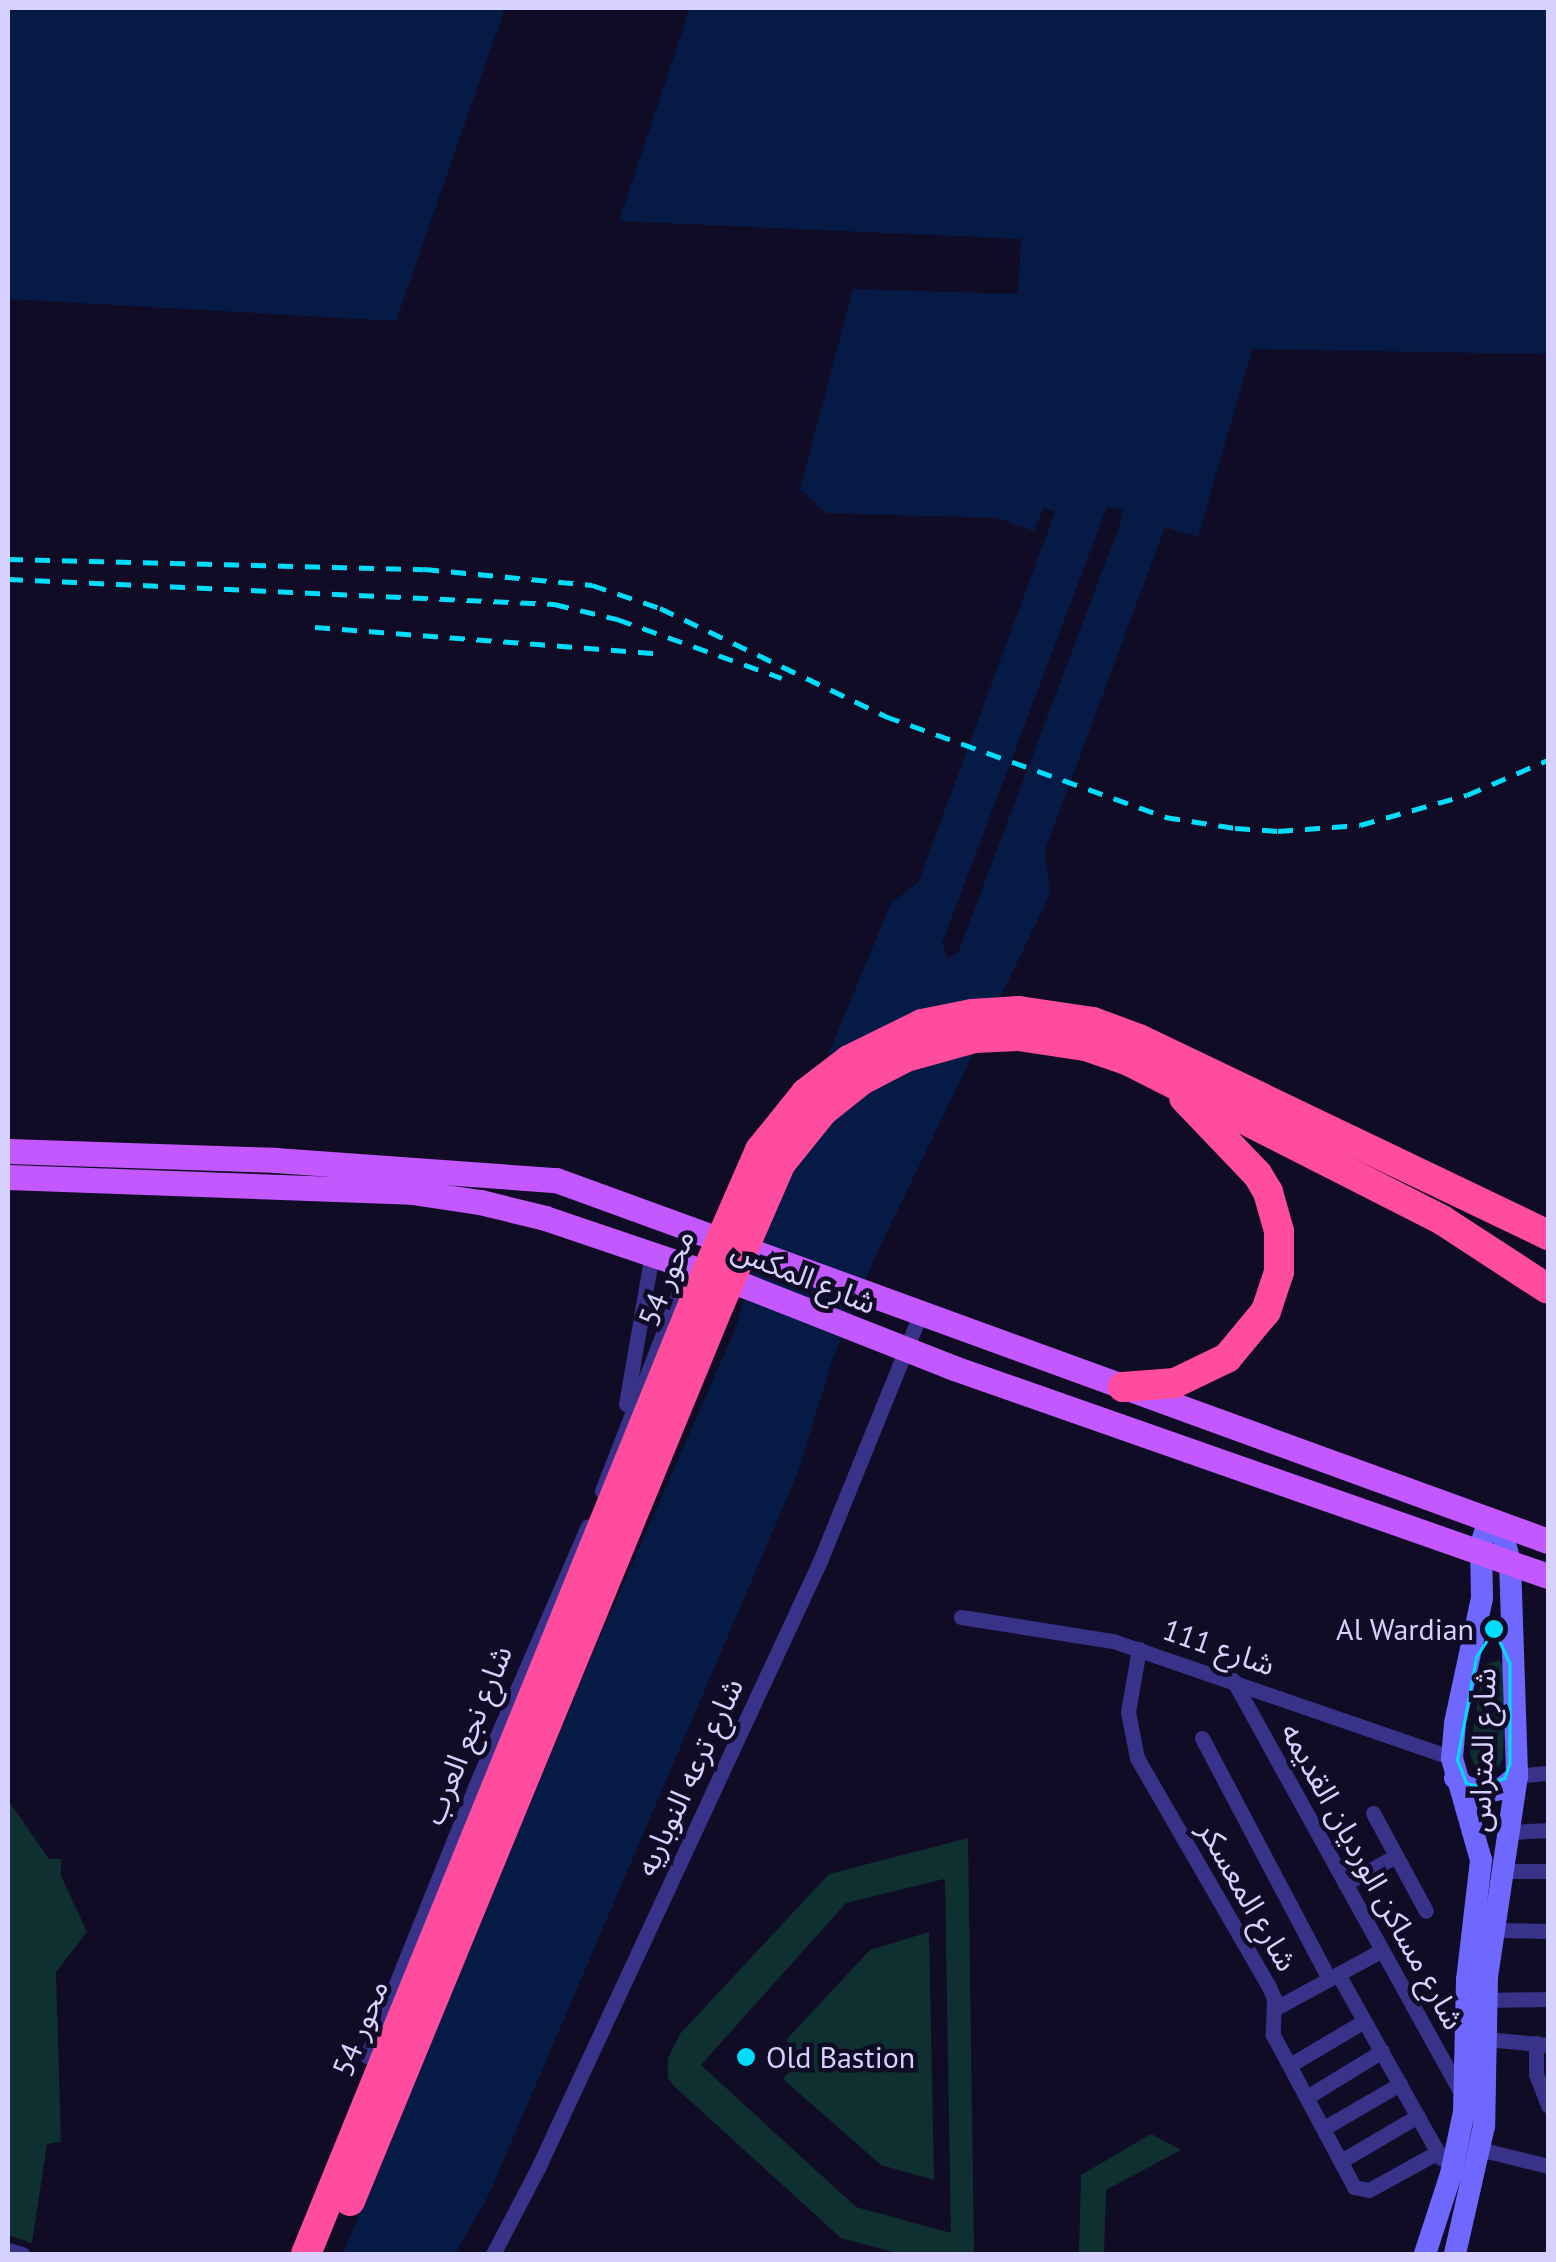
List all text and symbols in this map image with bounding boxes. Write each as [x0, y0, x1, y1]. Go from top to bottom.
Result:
street label: محور 54 [630, 1225, 702, 1331]
street label: شارع المكس [727, 1231, 881, 1321]
street label: شارع 111 [1159, 1611, 1279, 1683]
place label: Al Wardian [1336, 1611, 1474, 1647]
marker: Al Wardian [1483, 1618, 1505, 1640]
street label: شارع نجع العرب [415, 1640, 519, 1830]
street label: شارع المتراس [1461, 1667, 1503, 1833]
street label: شارع ترعه النوباريه [627, 1672, 751, 1882]
street label: شارع مساكن الورديان القديمه [1274, 1716, 1472, 2036]
street label: شارع المعسكر [1191, 1815, 1305, 1977]
street label: محور 54 [324, 1975, 396, 2081]
place label: Old Bastion [766, 2039, 915, 2075]
marker: Old Bastion [735, 2046, 757, 2068]

